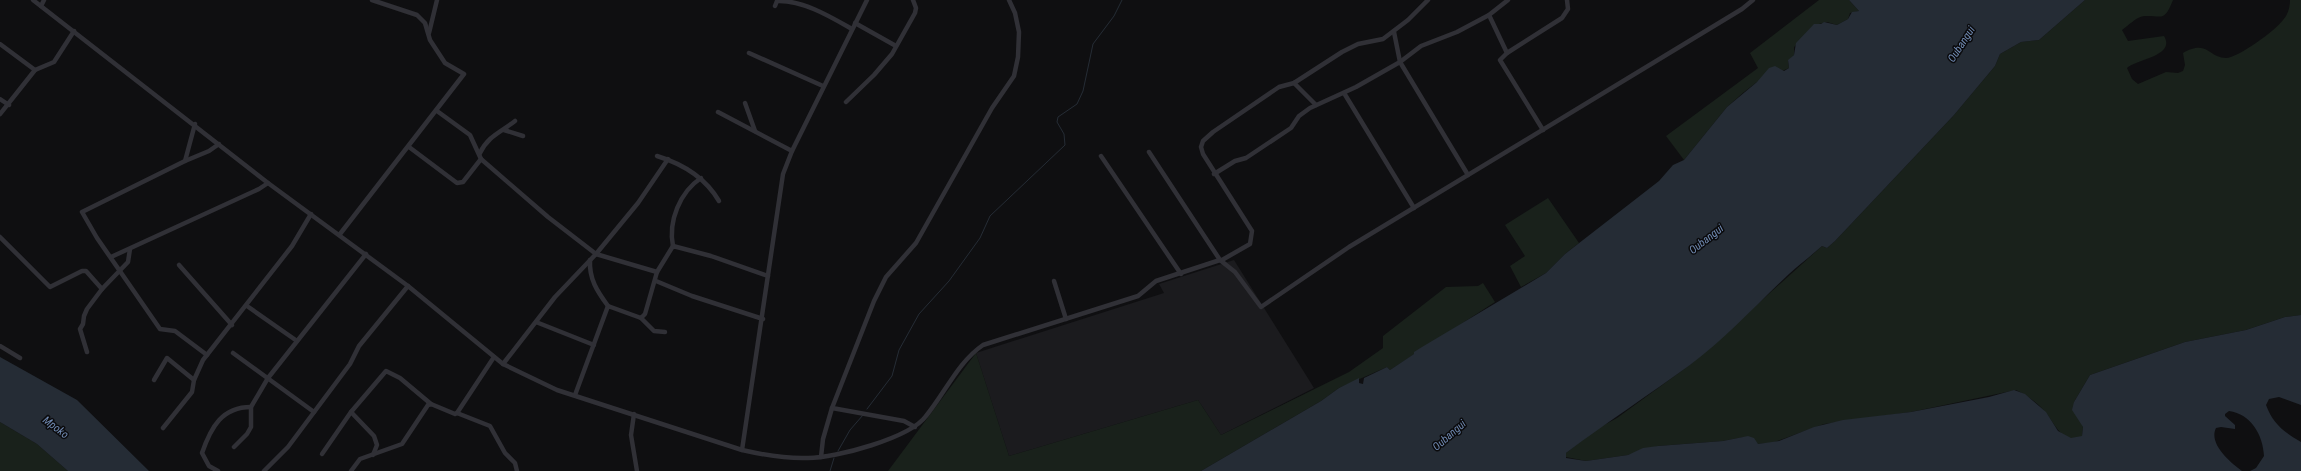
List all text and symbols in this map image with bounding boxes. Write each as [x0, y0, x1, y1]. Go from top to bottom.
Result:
water label: Oubangui [1945, 24, 1978, 65]
water label: Oubangui [1687, 222, 1726, 257]
water label: Mpoko [40, 414, 71, 441]
water label: Oubangui [1430, 417, 1469, 453]

